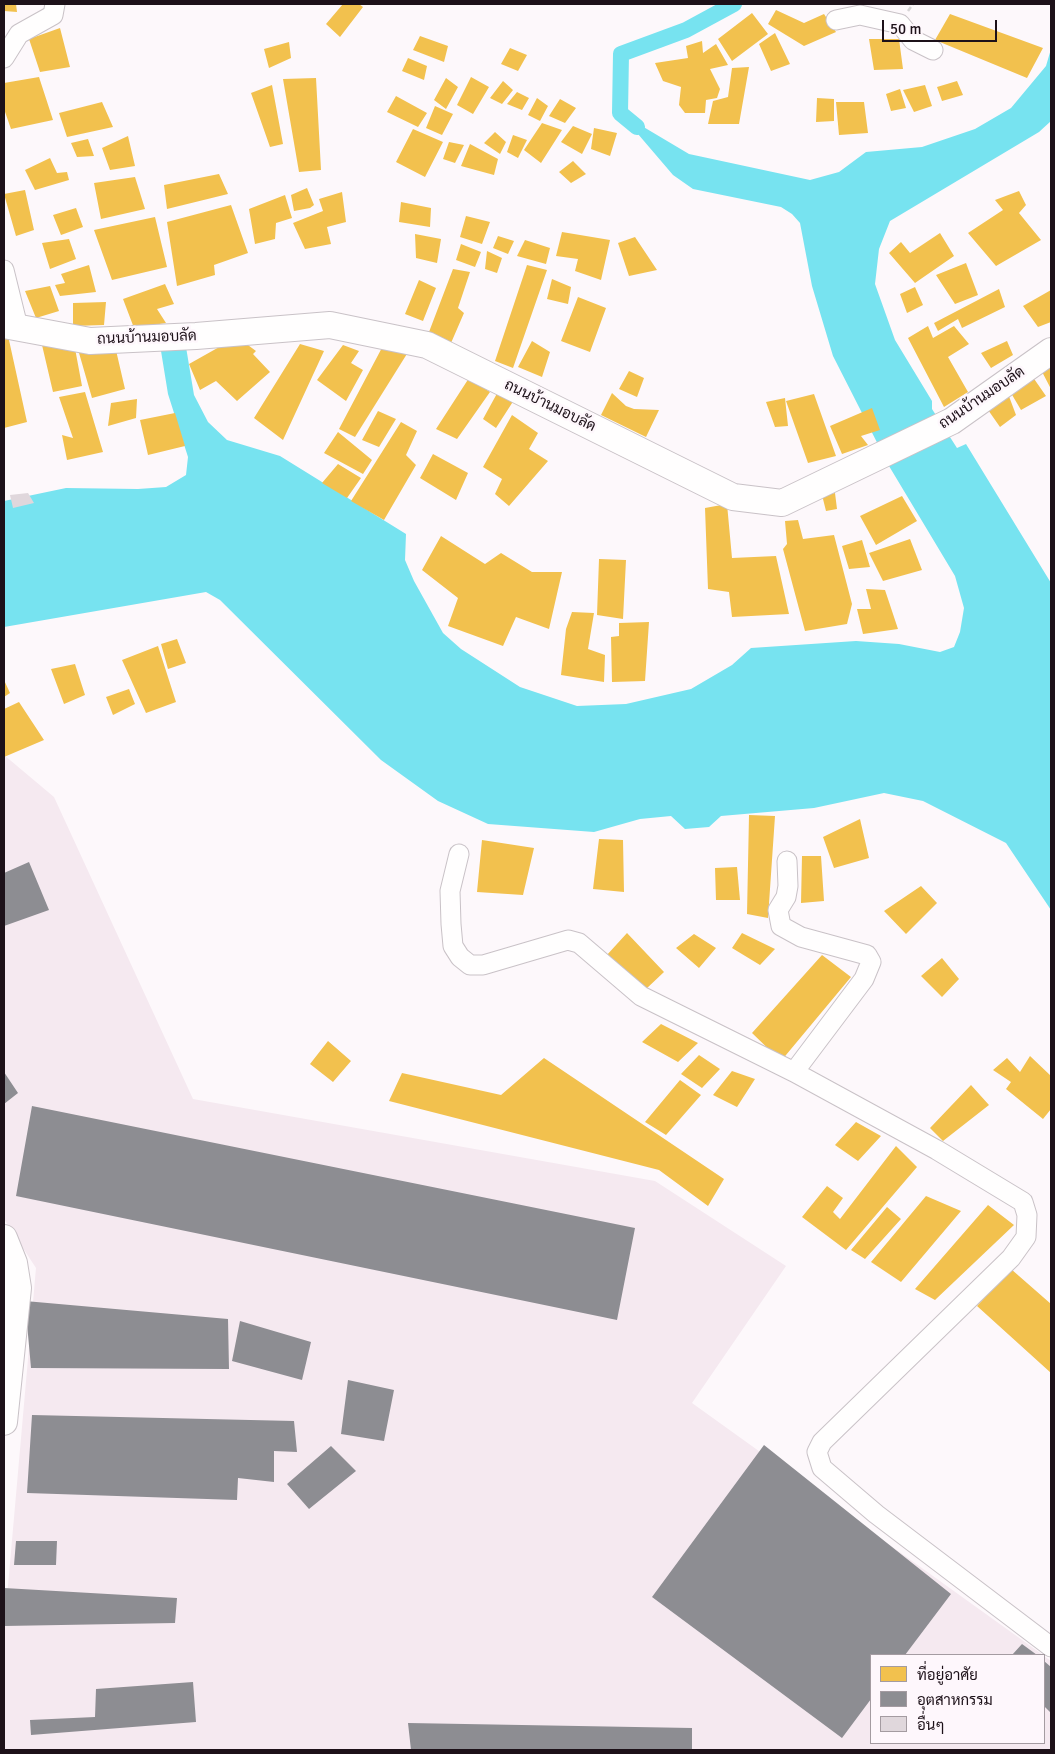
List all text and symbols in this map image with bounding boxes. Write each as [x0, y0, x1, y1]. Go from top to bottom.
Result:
scale bar [885, 10, 1000, 42]
text: 50 m [890, 20, 921, 38]
street label: ถนนบ้านมอบลัด [97, 327, 197, 349]
street label: ถนนบ้านมอบลัด [936, 363, 1028, 433]
street label: ถนนบ้านมอบลัด [501, 376, 599, 436]
legend [870, 1654, 1045, 1744]
text: ที่อยู่อาศัย [917, 1666, 978, 1684]
text: อุตสาหกรรม [917, 1691, 993, 1709]
text: อื่นๆ [917, 1716, 945, 1734]

